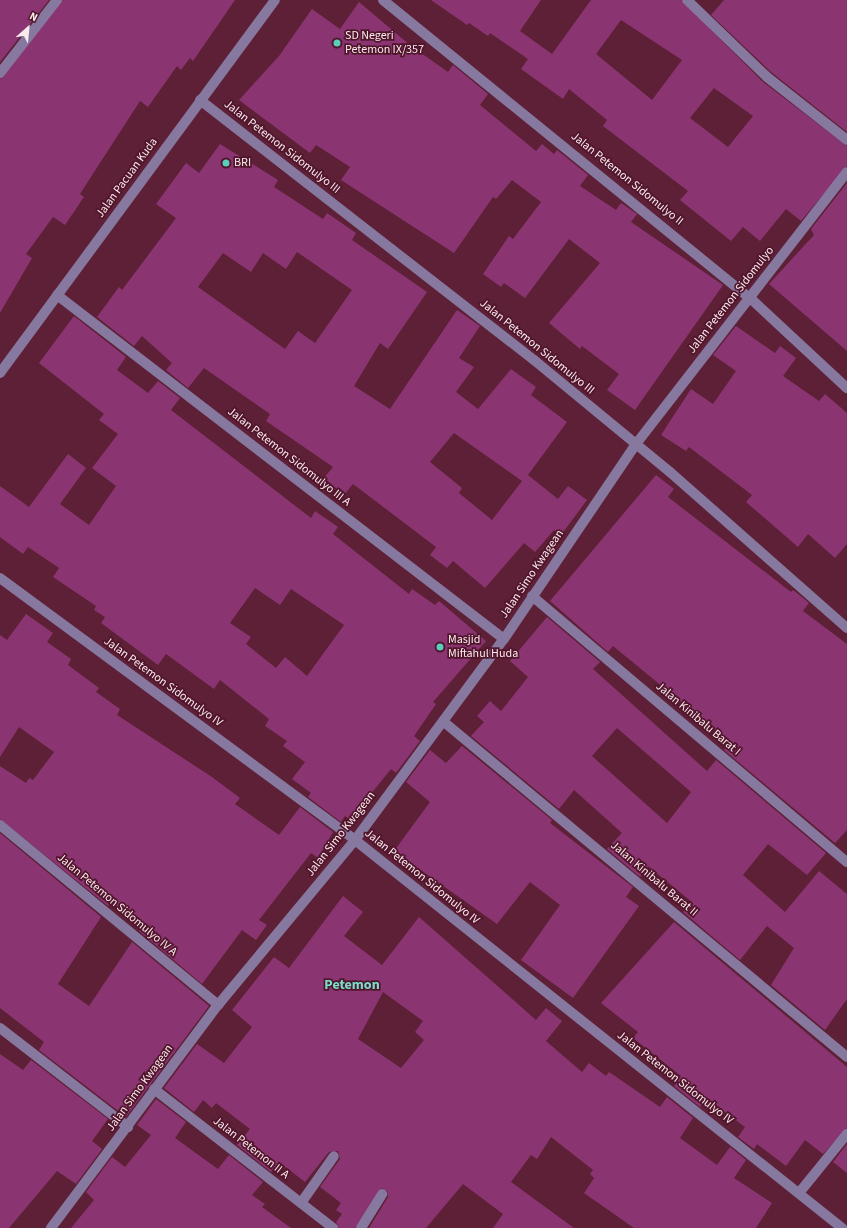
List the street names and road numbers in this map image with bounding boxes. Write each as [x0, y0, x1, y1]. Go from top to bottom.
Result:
street label: Jalan Petemon Sidomulyo III [221, 97, 343, 197]
street label: Jalan Petemon Sidomulyo II [568, 129, 686, 229]
street label: Jalan Pacuan Kuda [93, 135, 161, 221]
street label: Jalan Petemon Sidomulyo [685, 244, 777, 356]
street label: Jalan Petemon Sidomulyo III [477, 296, 597, 398]
street label: Jalan Petemon Sidomulyo III A [225, 404, 353, 510]
street label: Jalan Simo Kwagean [497, 527, 567, 621]
street label: Jalan Petemon Sidomulyo IV [101, 634, 225, 730]
street label: Jalan Kinibalu Barat I [653, 679, 743, 759]
street label: Jalan Simo Kwagean [303, 789, 379, 879]
street label: Jalan Petemon Sidomulyo IV [362, 826, 482, 928]
street label: Jalan Kinibalu Barat II [607, 838, 701, 920]
street label: Jalan Petemon Sidomulyo IV A [54, 851, 180, 959]
street label: Jalan Petemon Sidomulyo IV [614, 1028, 736, 1128]
street label: Jalan Simo Kwagean [104, 1042, 176, 1134]
street label: Jalan Petemon II A [210, 1114, 292, 1182]

